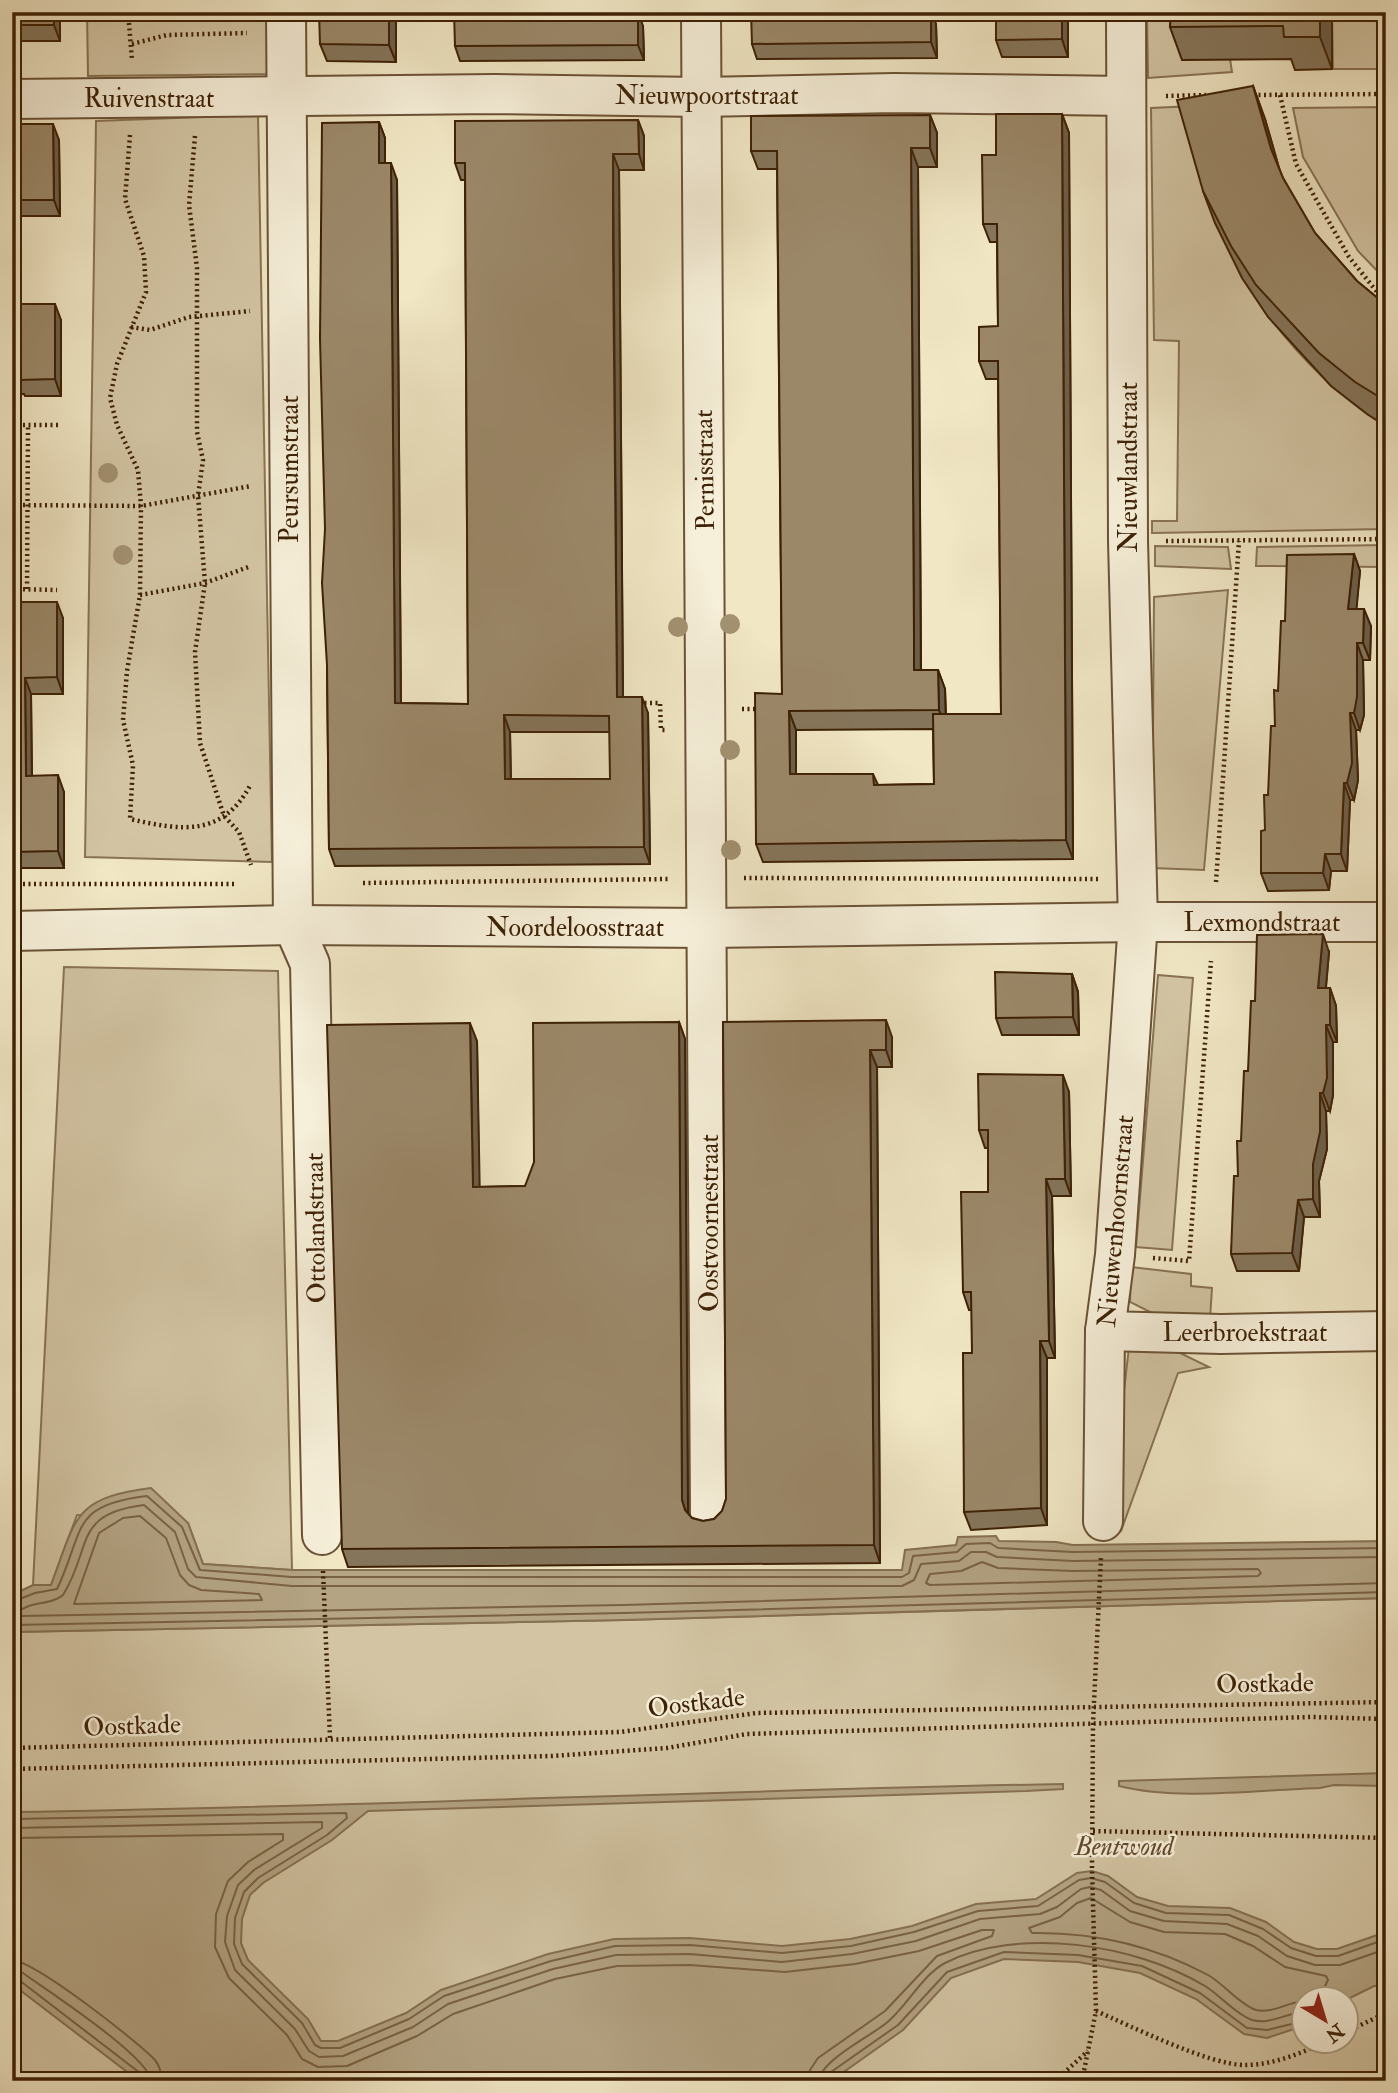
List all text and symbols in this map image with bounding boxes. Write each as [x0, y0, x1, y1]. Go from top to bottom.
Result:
street label: Nieuwpoortstraat [615, 80, 799, 113]
street label: Ruivenstraat [84, 83, 214, 115]
street label: Nieuwlandstraat [1113, 382, 1145, 552]
street label: Peursumstraat [274, 395, 306, 543]
street label: Pernisstraat [688, 409, 722, 531]
street label: Lexmondstraat [1184, 907, 1340, 939]
street label: Noordeloosstraat [486, 912, 664, 944]
street label: Nieuwenhoornstraat [1091, 1114, 1141, 1329]
street label: Oostvoornestraat [694, 1134, 726, 1312]
street label: Ottolandstraat [299, 1152, 333, 1304]
street label: Leerbroekstraat [1163, 1317, 1327, 1349]
street label: Oostkade [1216, 1667, 1314, 1701]
street label: Oostkade [646, 1681, 747, 1725]
street label: Oostkade [83, 1708, 181, 1744]
park label: Bentwoud [1073, 1831, 1175, 1863]
north arrow [1290, 1984, 1360, 2054]
text: N [1320, 2017, 1350, 2048]

